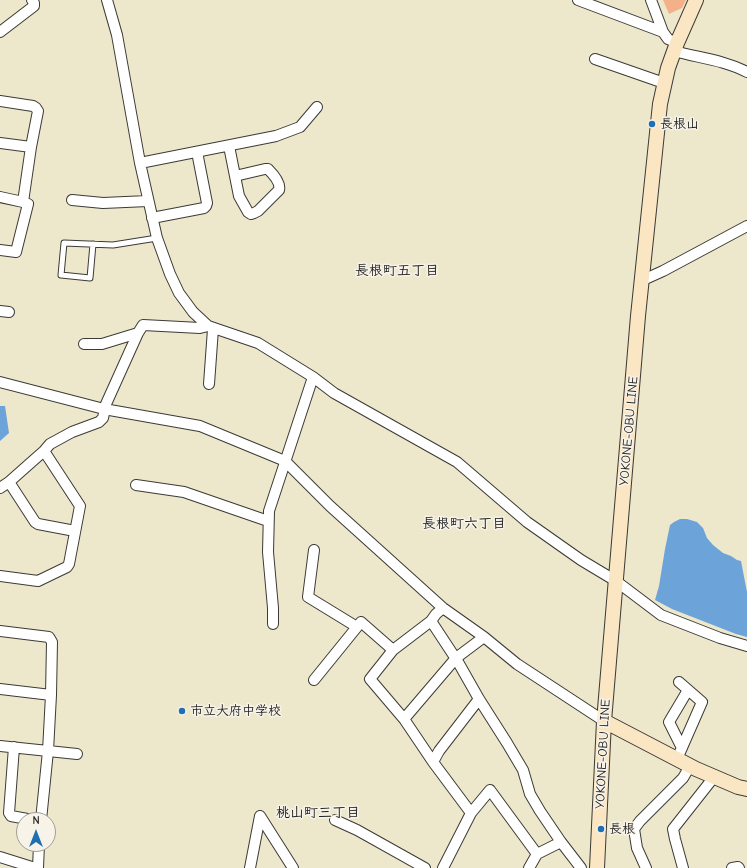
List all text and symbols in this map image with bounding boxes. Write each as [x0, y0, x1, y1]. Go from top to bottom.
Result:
place label: 長根山 [660, 116, 699, 132]
marker: 長根山 [647, 119, 657, 129]
district label: 長根町五丁目 [355, 263, 439, 279]
street label: YOKONE-OBU LINE [616, 376, 642, 486]
district label: 長根町六丁目 [422, 516, 506, 532]
street label: YOKONE-OBU LINE [592, 699, 614, 809]
place label: 市立大府中学校 [190, 703, 281, 719]
marker: 市立大府中学校 [177, 706, 187, 716]
district label: 桃山町三丁目 [276, 805, 360, 821]
north arrow [16, 812, 56, 852]
text: N [32, 814, 40, 827]
place label: 長根 [609, 821, 635, 837]
marker: 長根 [596, 824, 606, 834]

